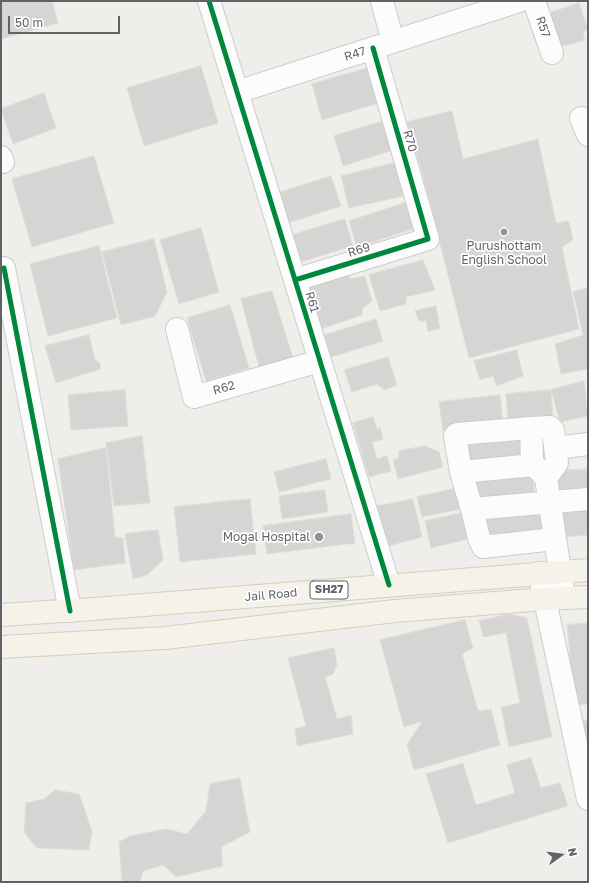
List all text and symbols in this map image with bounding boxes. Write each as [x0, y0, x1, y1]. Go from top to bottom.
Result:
scale bar [10, 8, 122, 34]
text: 50 m [15, 15, 43, 30]
street label: R57 [533, 15, 553, 39]
street label: R47 [342, 44, 368, 64]
street label: R70 [400, 128, 420, 154]
marker: Purushottam English School [499, 227, 509, 237]
place label: Purushottam English School [461, 239, 547, 267]
street label: R69 [346, 240, 372, 260]
street label: R61 [302, 290, 322, 314]
street label: R62 [211, 378, 237, 398]
place label: Mogal Hospital [223, 530, 310, 544]
marker: Mogal Hospital [313, 531, 325, 543]
road number: SH27 [310, 581, 348, 599]
street label: Jail Road [244, 586, 298, 604]
north arrow [541, 835, 581, 875]
text: N [566, 846, 580, 858]

